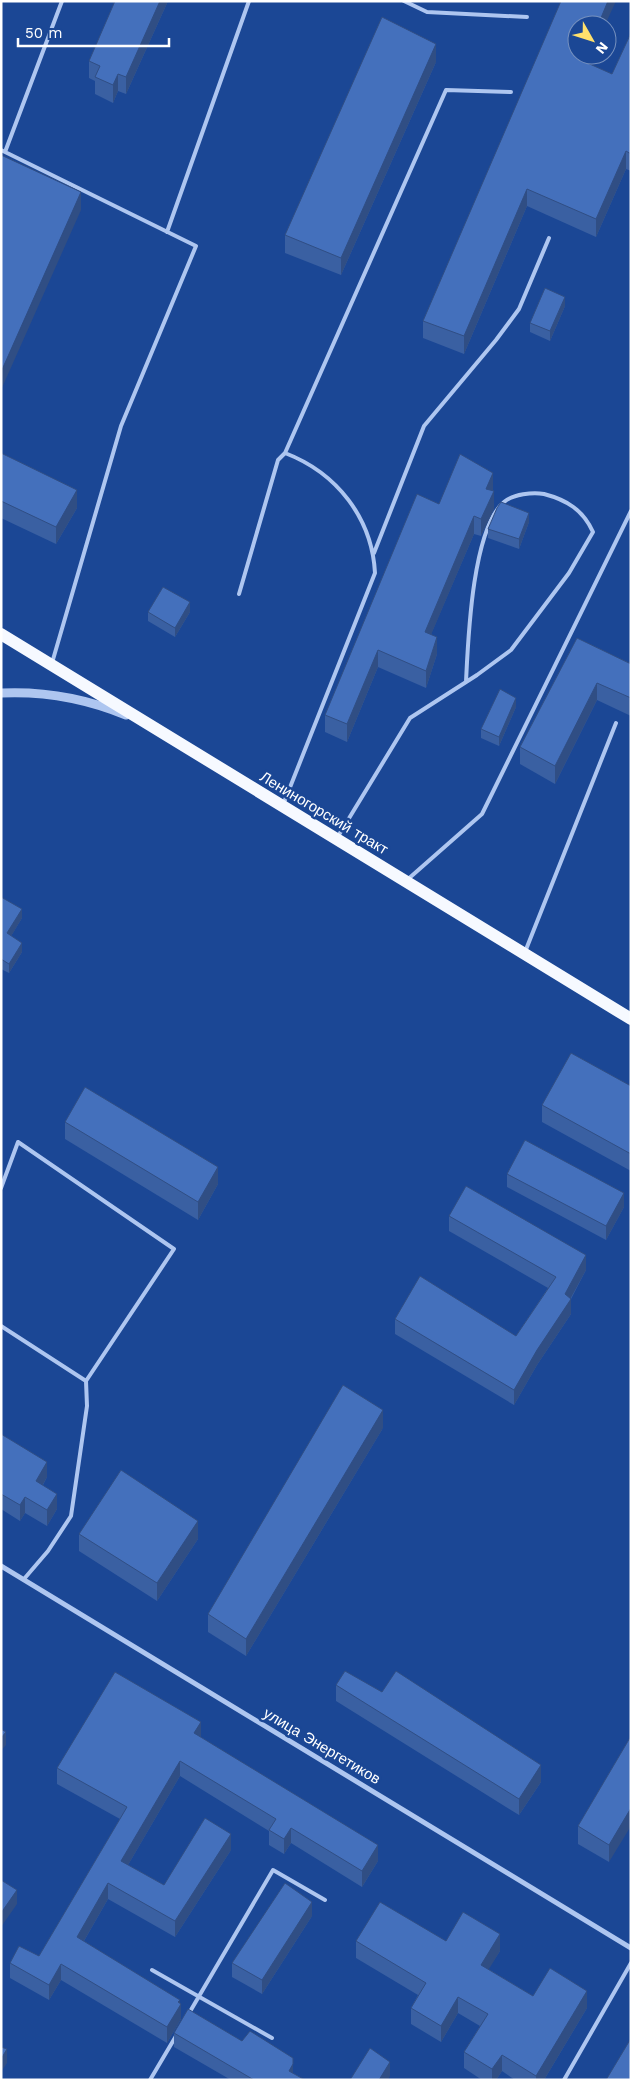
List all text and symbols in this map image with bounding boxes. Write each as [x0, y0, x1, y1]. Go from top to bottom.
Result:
scale bar [18, 15, 169, 47]
north arrow [567, 15, 617, 65]
text: 50 m [25, 24, 62, 42]
text: N [593, 39, 612, 57]
street label: Лениногорский тракт [257, 768, 391, 858]
street label: улица Энергетиков [260, 1704, 384, 1788]

